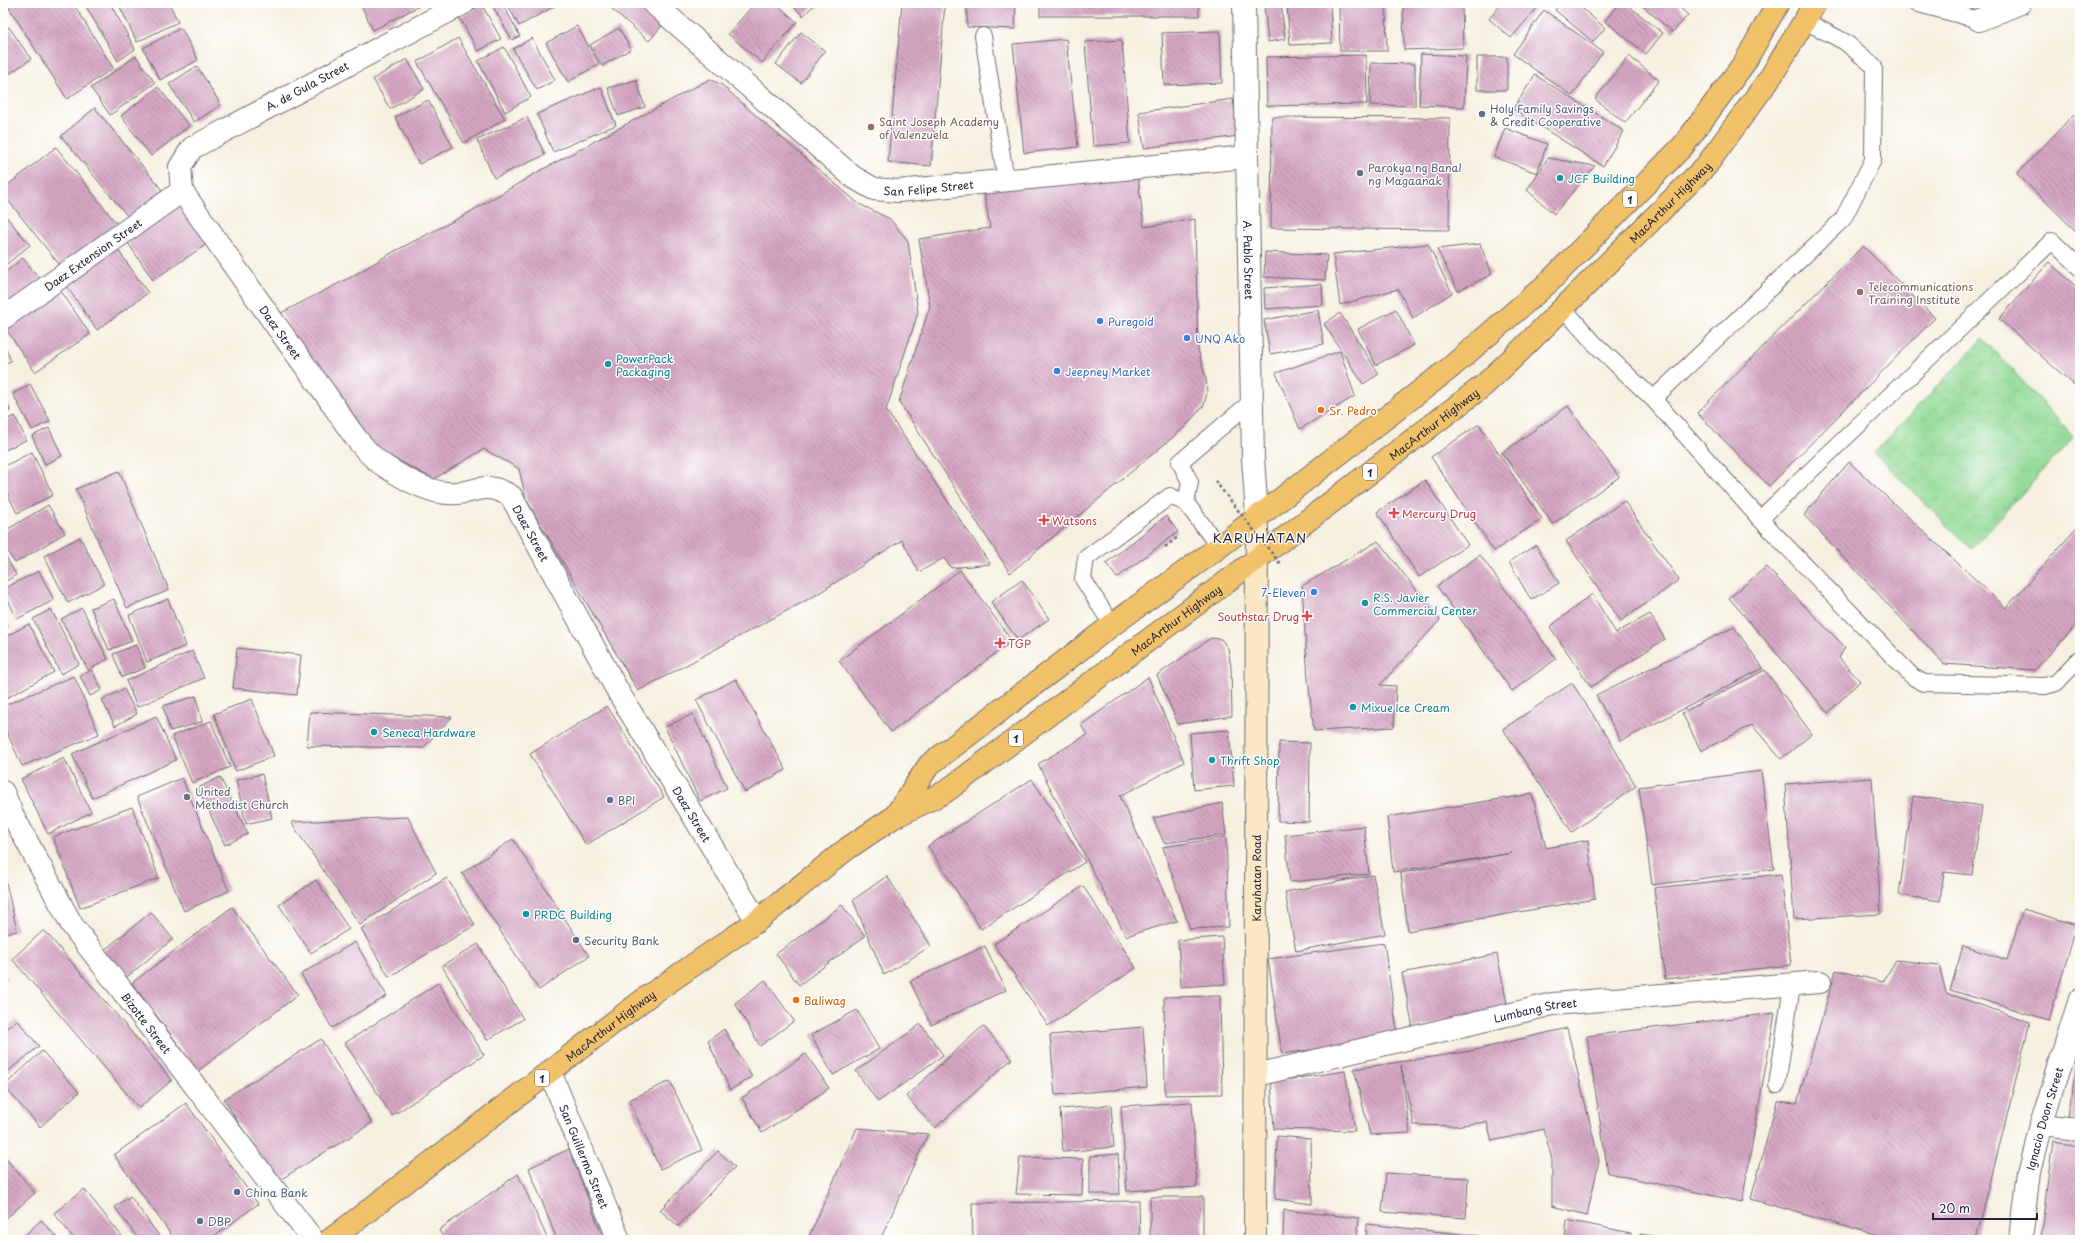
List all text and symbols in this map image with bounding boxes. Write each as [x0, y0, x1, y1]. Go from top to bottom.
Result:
street label: A. de Gula Street [262, 57, 352, 115]
place label: Holy Family Savings & Credit Cooperative [1490, 100, 1601, 130]
marker: Holy Family Savings & Credit Cooperative [1477, 109, 1487, 119]
place label: Saint Joseph Academy of Valenzuela [879, 113, 999, 143]
marker: Saint Joseph Academy of Valenzuela [866, 122, 876, 132]
street label: MacArthur Highway [1625, 158, 1715, 247]
place label: Parokya ng Banal ng Magaanak [1368, 159, 1461, 189]
marker: Parokya ng Banal ng Magaanak [1355, 168, 1365, 178]
place label: JCF Building [1568, 170, 1635, 187]
marker: JCF Building [1555, 173, 1565, 183]
street label: San Felipe Street [883, 175, 975, 200]
road number: 1 [1623, 191, 1637, 207]
street label: Daez Extension Street [40, 213, 145, 295]
street label: A. Pablo Street [1240, 220, 1258, 300]
place label: Telecommunications Training Institute [1868, 278, 1973, 308]
marker: Telecommunications Training Institute [1855, 287, 1865, 297]
street label: Daez Street [256, 302, 306, 363]
place label: Puregold [1108, 313, 1154, 330]
marker: Puregold [1095, 316, 1105, 326]
place label: UNQ Ako [1195, 330, 1245, 347]
marker: UNQ Ako [1182, 333, 1192, 343]
place label: PowerPack Packaging [616, 350, 674, 380]
marker: PowerPack Packaging [603, 359, 613, 369]
place label: Jeepney Market [1065, 363, 1151, 380]
marker: Jeepney Market [1052, 366, 1062, 376]
street label: MacArthur Highway [1385, 384, 1482, 464]
place label: Sr. Pedro [1329, 402, 1377, 419]
marker: Sr. Pedro [1316, 405, 1326, 415]
road number: 1 [1363, 464, 1377, 480]
street label: Daez Street [509, 501, 554, 565]
place label: Mercury Drug [1402, 505, 1476, 522]
marker: Mercury Drug [1389, 508, 1399, 518]
place label: Watsons [1052, 512, 1097, 529]
marker: Watsons [1039, 515, 1049, 525]
district label: KARUHATAN [1213, 528, 1307, 547]
street label: MacArthur Highway [1127, 580, 1225, 659]
place label: 7-Eleven [1261, 584, 1306, 601]
marker: 7-Eleven [1309, 587, 1319, 597]
place label: R.S. Javier Commercial Center [1373, 589, 1478, 619]
marker: R.S. Javier Commercial Center [1360, 598, 1370, 608]
place label: Southstar Drug [1217, 608, 1299, 625]
marker: Southstar Drug [1302, 611, 1312, 621]
place label: TGP [1008, 635, 1031, 652]
marker: TGP [995, 638, 1005, 648]
place label: Mixue Ice Cream [1361, 699, 1450, 716]
marker: Mixue Ice Cream [1348, 702, 1358, 712]
place label: Seneca Hardware [382, 724, 476, 741]
marker: Seneca Hardware [369, 727, 379, 737]
road number: 1 [1009, 730, 1023, 746]
place label: Thrift Shop [1220, 752, 1280, 769]
marker: Thrift Shop [1207, 755, 1217, 765]
place label: United Methodist Church [195, 783, 289, 813]
street label: Daez Street [669, 783, 716, 846]
marker: United Methodist Church [182, 792, 192, 802]
place label: BPI [618, 792, 635, 809]
marker: BPI [605, 795, 615, 805]
street label: Karuhatan Road [1247, 834, 1265, 921]
place label: PRDC Building [534, 906, 612, 923]
marker: PRDC Building [521, 909, 531, 919]
place label: Security Bank [584, 932, 660, 949]
marker: Security Bank [571, 935, 581, 945]
street label: MacArthur Highway [562, 985, 659, 1065]
street label: Bizotte Street [118, 988, 176, 1057]
place label: Baliwag [804, 992, 846, 1009]
street label: Lumbang Street [1492, 994, 1578, 1026]
marker: Baliwag [791, 995, 801, 1005]
street label: Ignacio Doon Street [2021, 1064, 2067, 1172]
road number: 1 [535, 1070, 549, 1086]
street label: San Guillermo Street [556, 1101, 614, 1211]
place label: China Bank [245, 1184, 308, 1201]
marker: China Bank [232, 1187, 242, 1197]
scale bar [1933, 1195, 2037, 1221]
text: 20 m [1939, 1199, 1970, 1217]
place label: DBP [208, 1213, 231, 1230]
marker: DBP [195, 1216, 205, 1226]

